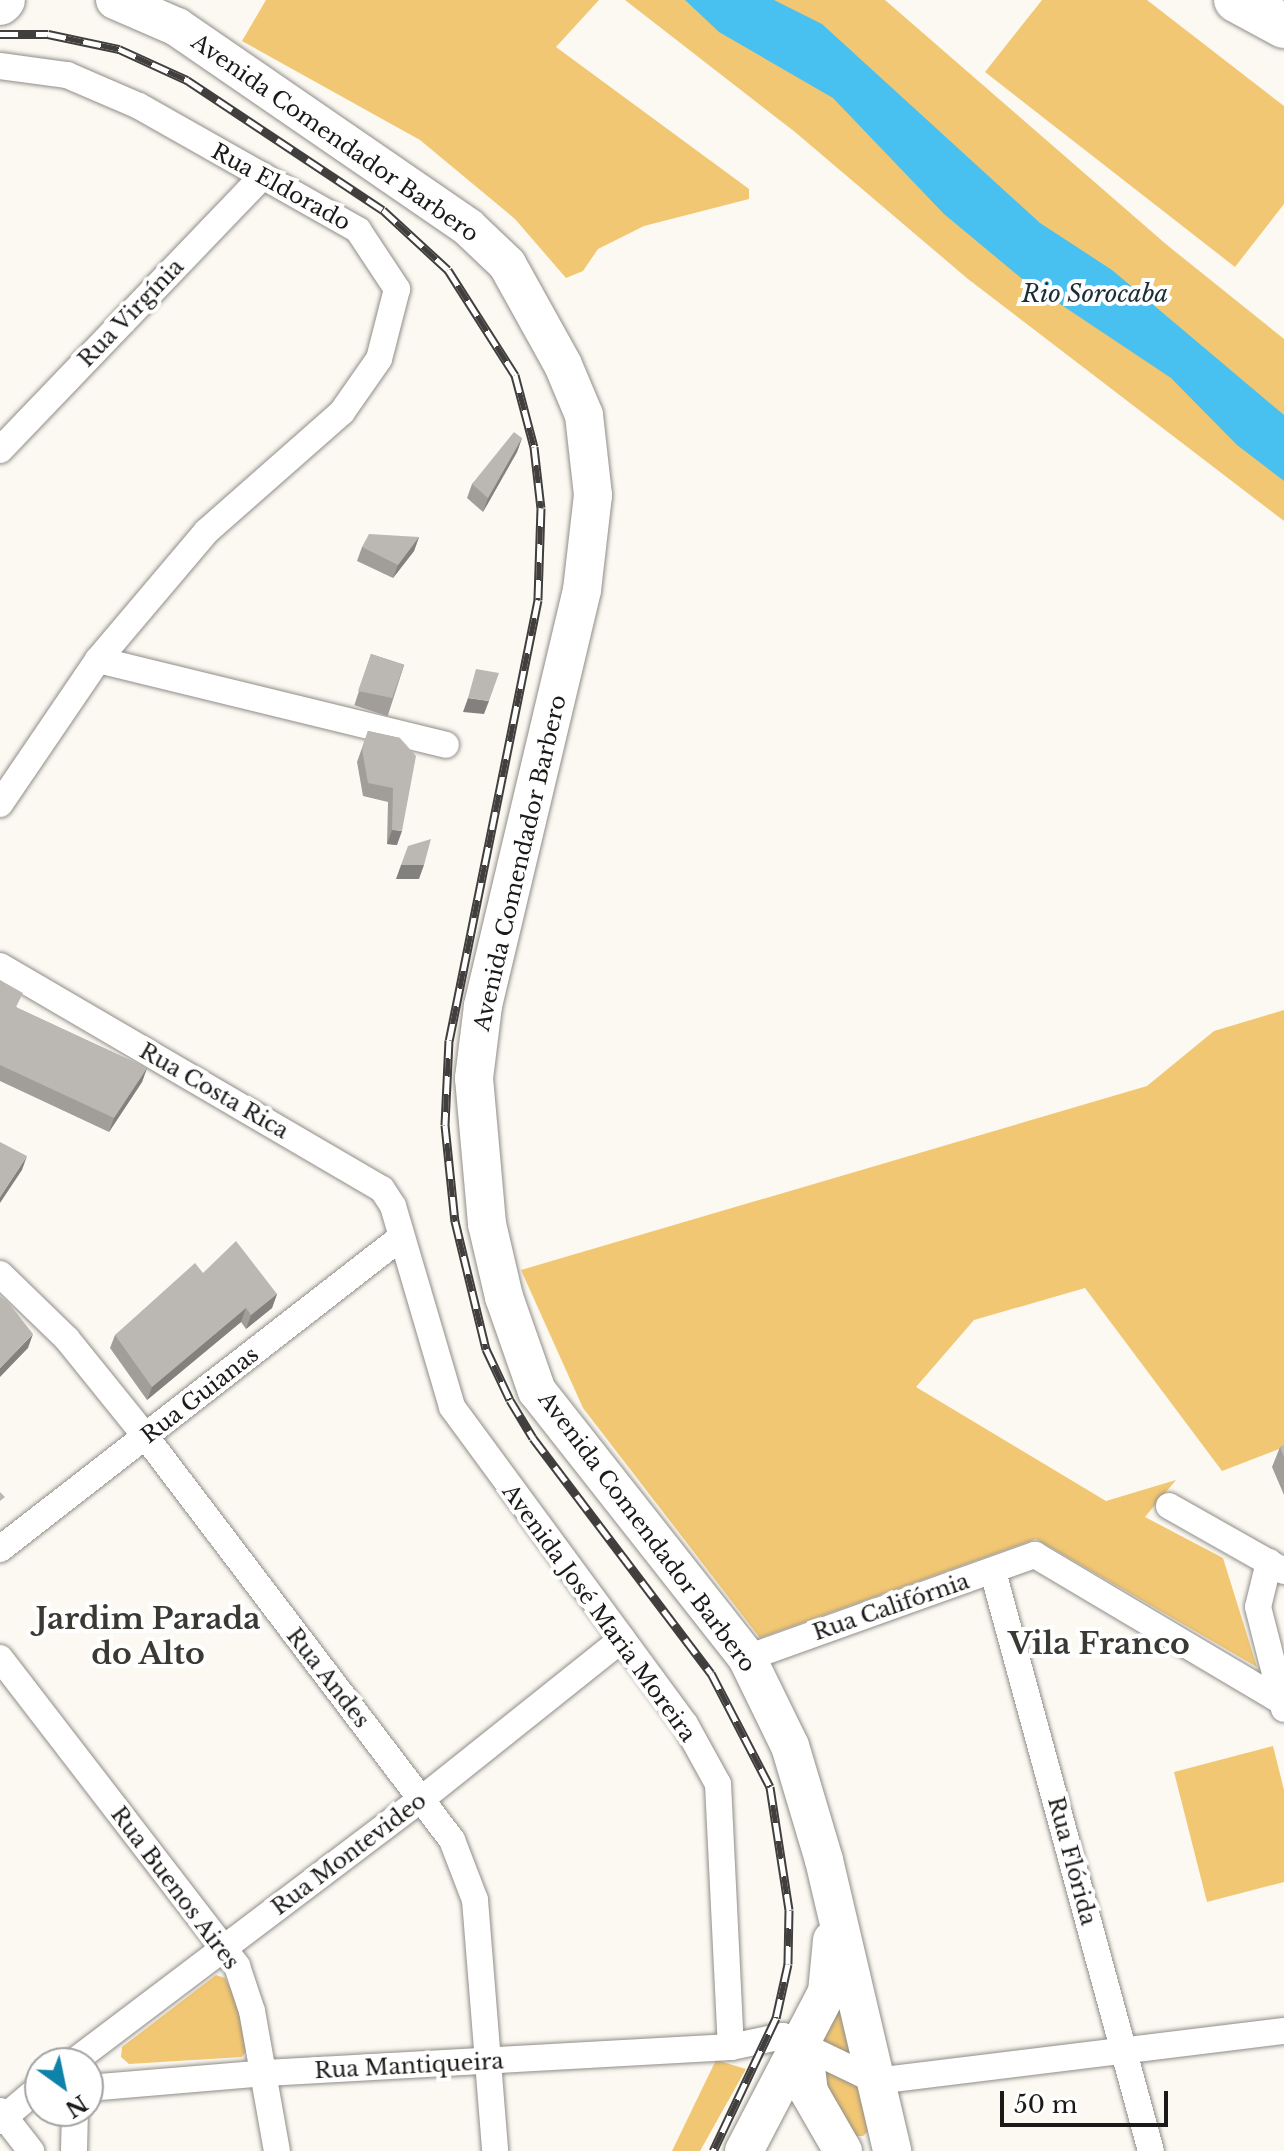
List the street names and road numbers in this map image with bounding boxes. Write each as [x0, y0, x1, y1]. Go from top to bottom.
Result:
street label: Avenida Comendador Barbero [186, 28, 484, 248]
street label: Rua Eldorado [207, 138, 355, 236]
street label: Rua Virgínia [72, 253, 190, 373]
street label: Avenida Comendador Barbero [468, 692, 572, 1034]
street label: Rua Costa Rica [135, 1038, 293, 1144]
street label: Rua Guianas [136, 1341, 264, 1449]
street label: Avenida Comendador Barbero [533, 1386, 761, 1678]
street label: Avenida José Maria Moreira [497, 1479, 701, 1747]
street label: Rua Califórnia [809, 1568, 973, 1646]
street label: Rua Andes [281, 1623, 375, 1733]
street label: Rua Montevideo [266, 1787, 432, 1921]
street label: Rua Flórida [1042, 1794, 1102, 1928]
street label: Rua Buenos Aires [105, 1801, 245, 1975]
street label: Rua Mantiqueira [314, 2048, 504, 2084]

